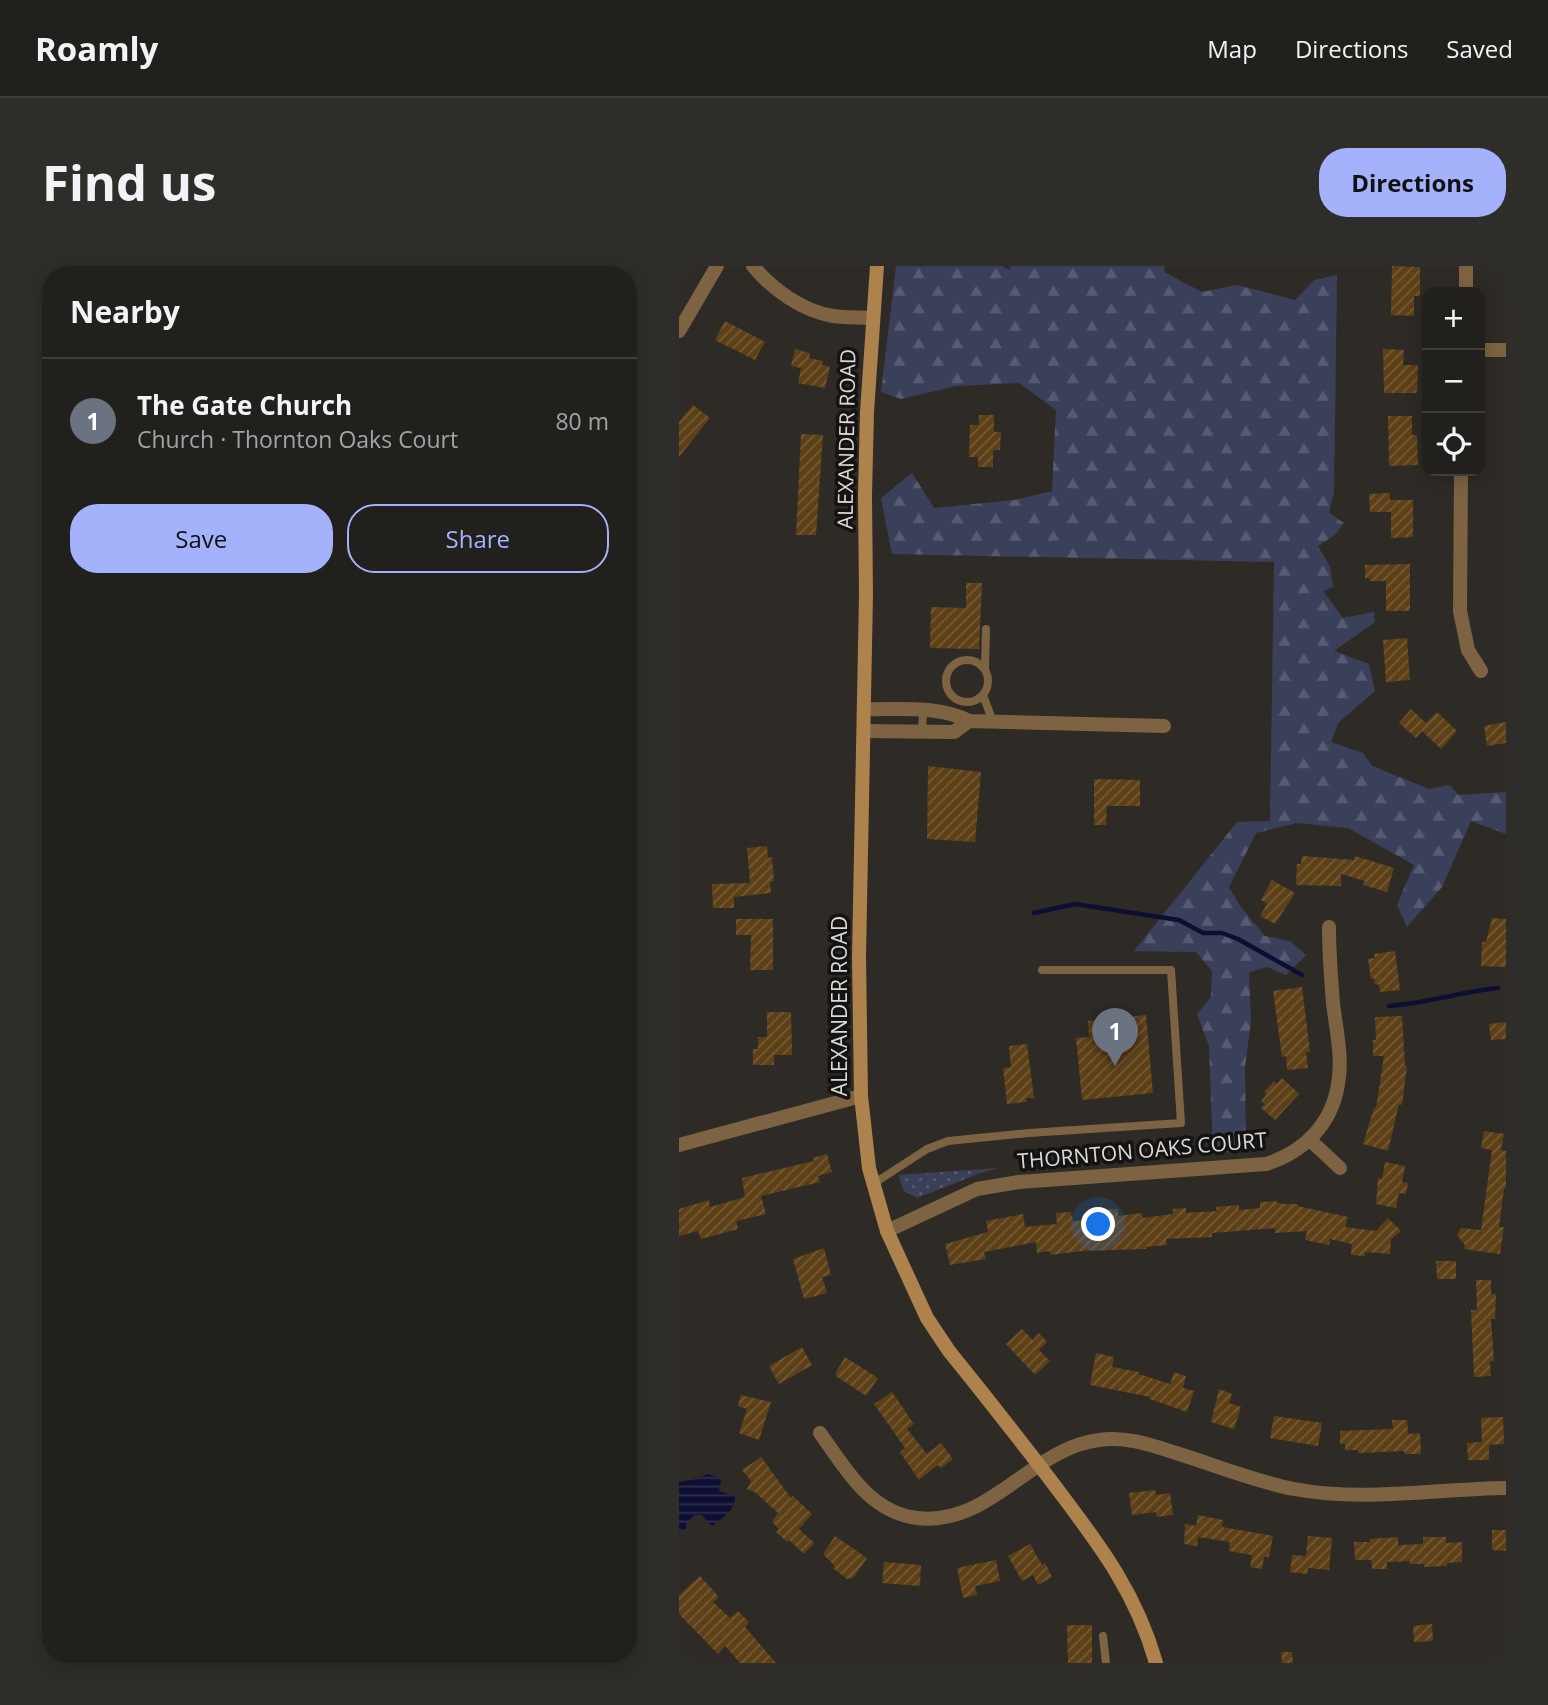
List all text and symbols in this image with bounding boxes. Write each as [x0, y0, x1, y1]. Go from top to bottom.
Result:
text: Roamly [35, 26, 158, 71]
text: Map [1207, 32, 1257, 65]
text: Directions [1295, 32, 1408, 65]
text: Saved [1446, 32, 1513, 65]
button: Directions [1319, 148, 1506, 217]
text: Find us [42, 149, 216, 215]
map controls [1422, 287, 1485, 476]
button: + [1422, 287, 1485, 350]
text: Nearby [70, 291, 180, 332]
street label: ALEXANDER ROAD [830, 349, 862, 529]
button: − [1422, 350, 1485, 413]
text: The Gate Church [137, 387, 352, 423]
text: 1 [86, 405, 100, 437]
text: 80 m [555, 405, 609, 437]
button: locate [1422, 413, 1485, 476]
text: Church · Thornton Oaks Court [137, 423, 458, 455]
button: Save [70, 504, 333, 573]
button: Share [347, 504, 609, 573]
street label: ALEXANDER ROAD [825, 916, 853, 1096]
pin: 1 [1092, 1008, 1138, 1066]
street label: THORNTON OAKS COURT [1016, 1125, 1268, 1175]
your location [1081, 1207, 1115, 1241]

